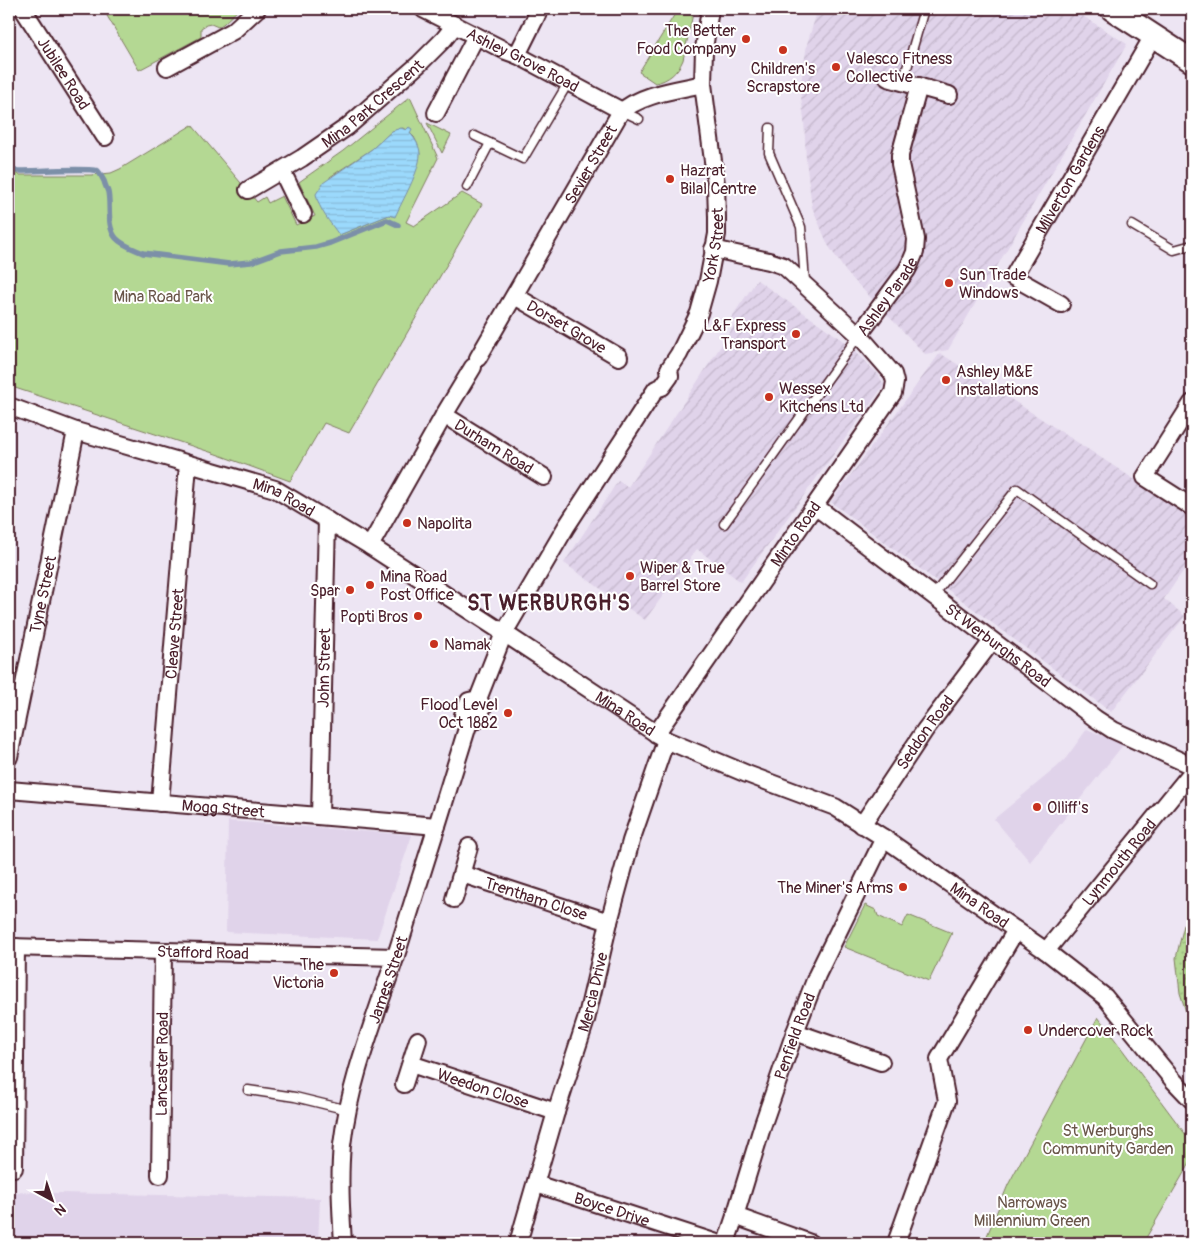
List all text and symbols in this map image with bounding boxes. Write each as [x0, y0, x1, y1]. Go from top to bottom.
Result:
place label: The Better Food Company [636, 21, 736, 59]
street label: Ashley Grove Road [463, 24, 582, 97]
street label: Jubilee Road [32, 33, 94, 114]
marker: The Better Food Company [740, 33, 752, 45]
marker: Children's Scrapstore [777, 44, 789, 56]
place label: Valesco Fitness Collective [846, 49, 952, 87]
street label: Mina Park Crescent [318, 55, 429, 153]
place label: Children's Scrapstore [746, 59, 820, 97]
marker: Valesco Fitness Collective [830, 61, 842, 73]
street label: Sevier Street [561, 121, 622, 208]
street label: Milverton Gardens [1031, 122, 1110, 237]
place label: Hazrat Bilal Centre [680, 161, 757, 199]
marker: Hazrat Bilal Centre [664, 173, 676, 185]
street label: York Street [699, 206, 728, 285]
street label: Ashley Parade [853, 255, 923, 340]
place label: Sun Trade Windows [959, 265, 1026, 303]
marker: Sun Trade Windows [943, 277, 955, 289]
park label: Mina Road Park [114, 287, 213, 307]
street label: Dorset Grove [523, 296, 610, 358]
place label: L&F Express Transport [703, 316, 787, 354]
marker: L&F Express Transport [790, 328, 802, 340]
place label: Ashley M&E Installations [956, 362, 1038, 400]
marker: Ashley M&E Installations [940, 374, 952, 386]
place label: Wessex Kitchens Ltd [779, 379, 864, 417]
marker: Wessex Kitchens Ltd [763, 391, 775, 403]
street label: Durham Road [450, 415, 537, 479]
street label: Mina Road [250, 474, 318, 522]
street label: Minto Road [767, 498, 826, 571]
place label: Napolita [417, 514, 472, 534]
marker: Napolita [401, 517, 413, 529]
street label: Tyne Street [26, 553, 61, 635]
place label: Wiper & True Barrel Store [640, 558, 725, 596]
place label: Mina Road Post Office [380, 567, 454, 605]
marker: Wiper & True Barrel Store [624, 570, 636, 582]
marker: Mina Road Post Office [364, 579, 376, 591]
place label: Spar [310, 581, 340, 601]
marker: Spar [344, 584, 356, 596]
street label: Cleave Street [161, 587, 189, 680]
district label: ST WERBURGH'S [467, 590, 631, 617]
street label: St Werburghs Road [941, 599, 1055, 692]
place label: Popti Bros [340, 607, 408, 627]
marker: Popti Bros [412, 610, 424, 622]
street label: John Street [314, 627, 335, 708]
place label: Namak [444, 635, 491, 655]
marker: Namak [428, 638, 440, 650]
street label: Mina Road [591, 687, 659, 741]
street label: Seddon Road [892, 692, 959, 774]
place label: Flood Level Oct 1882 [420, 695, 498, 733]
marker: Flood Level Oct 1882 [502, 707, 514, 719]
street label: Mogg Street [181, 796, 266, 823]
place label: Olliff's [1047, 798, 1088, 818]
marker: Olliff's [1031, 801, 1043, 813]
street label: Lynmouth Road [1078, 815, 1161, 910]
street label: Trentham Close [482, 873, 590, 925]
place label: The Miner's Arms [777, 878, 893, 898]
street label: Mina Road [946, 878, 1012, 933]
marker: The Miner's Arms [897, 881, 909, 893]
street label: James Street [364, 933, 413, 1026]
street label: Stafford Road [157, 942, 249, 964]
street label: Mercia Drive [574, 950, 613, 1035]
place label: The Victoria [272, 955, 324, 993]
marker: The Victoria [328, 967, 340, 979]
street label: Penfield Road [770, 990, 820, 1082]
street label: Lancaster Road [152, 1012, 173, 1116]
place label: Undercover Rock [1038, 1021, 1153, 1041]
marker: Undercover Rock [1022, 1024, 1034, 1036]
street label: Weedon Close [434, 1064, 531, 1113]
park label: St Werburghs Community Garden [1042, 1121, 1174, 1159]
north arrow [28, 1174, 78, 1224]
street label: Boyce Drive [571, 1188, 652, 1231]
park label: Narroways Millennium Green [974, 1193, 1090, 1231]
text: N [51, 1200, 69, 1219]

